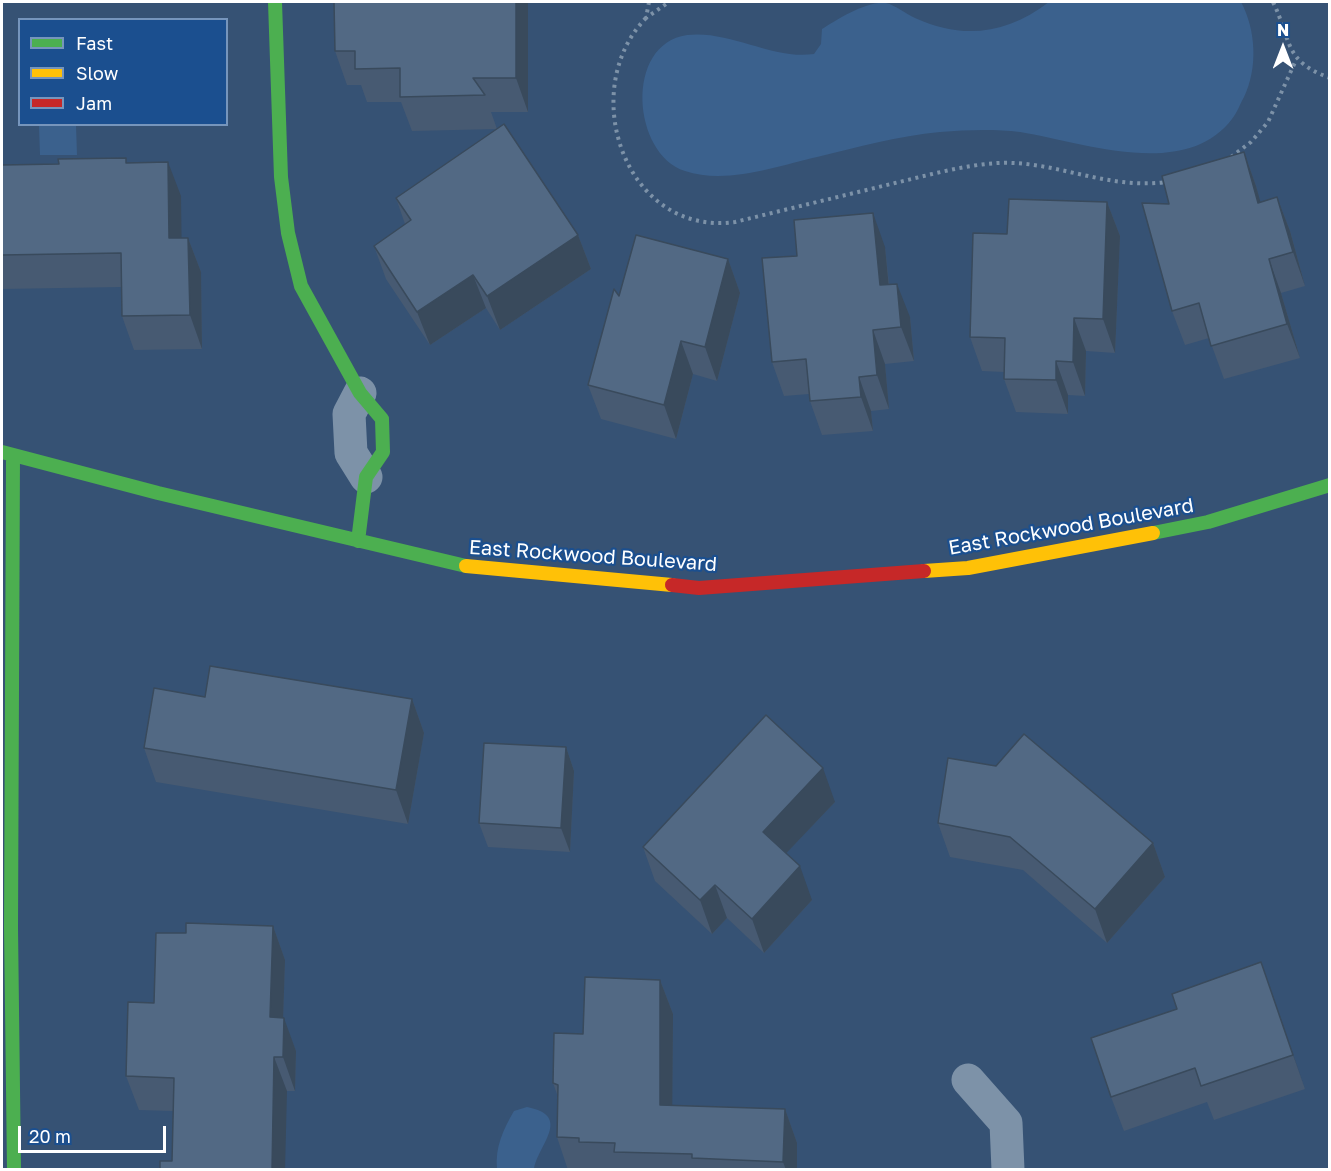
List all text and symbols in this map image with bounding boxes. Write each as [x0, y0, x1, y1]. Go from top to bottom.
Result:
legend [18, 18, 228, 126]
north arrow [1253, 18, 1313, 78]
text: N [1277, 20, 1289, 40]
text: Fast [76, 32, 113, 54]
text: Slow [76, 62, 118, 84]
text: Jam [76, 92, 112, 114]
street label: East Rockwood Boulevard [946, 494, 1196, 560]
street label: East Rockwood Boulevard [468, 535, 718, 577]
scale bar [21, 1114, 170, 1152]
text: 20 m [29, 1125, 71, 1147]

